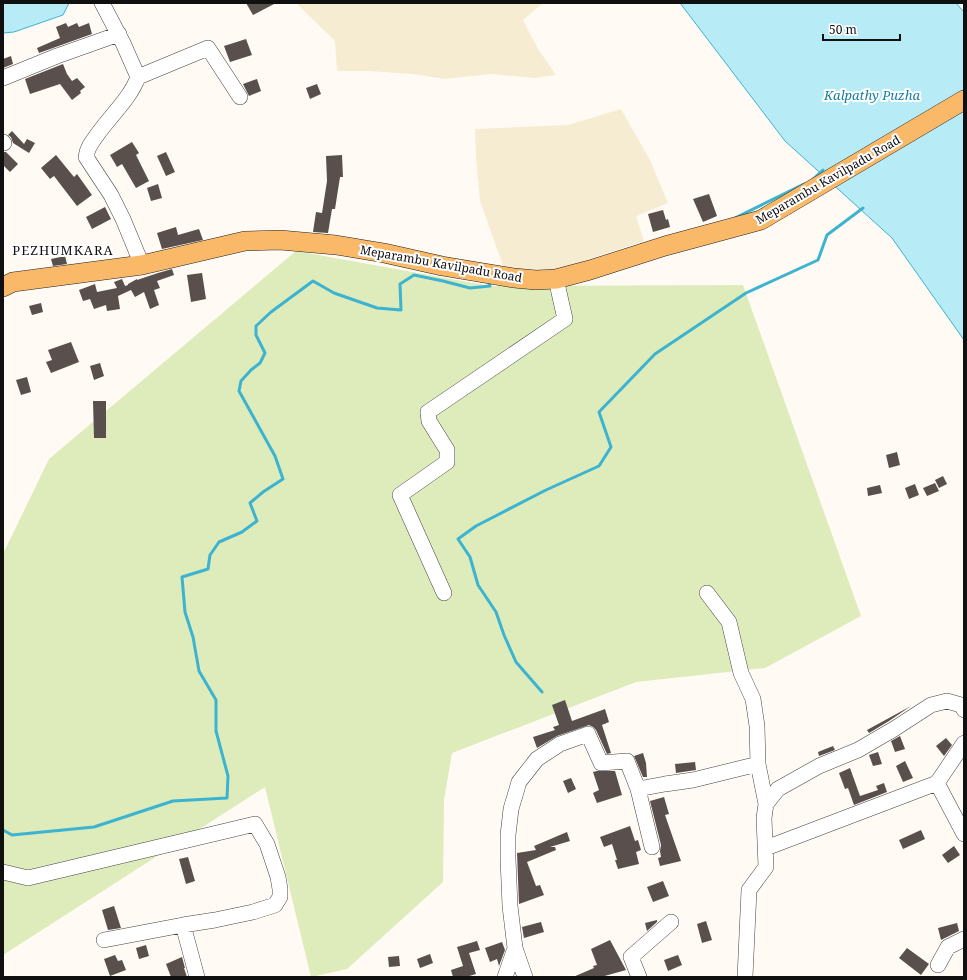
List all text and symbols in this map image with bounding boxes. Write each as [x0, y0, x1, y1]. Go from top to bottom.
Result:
scale bar [823, 16, 900, 42]
text: 50 m [829, 21, 857, 38]
water label: Kalpathy Puzha [823, 86, 920, 104]
street label: Meparambu Kavilpadu Road [752, 131, 904, 228]
district label: PEZHUMKARA [12, 241, 114, 259]
street label: Meparambu Kavilpadu Road [359, 241, 524, 286]

